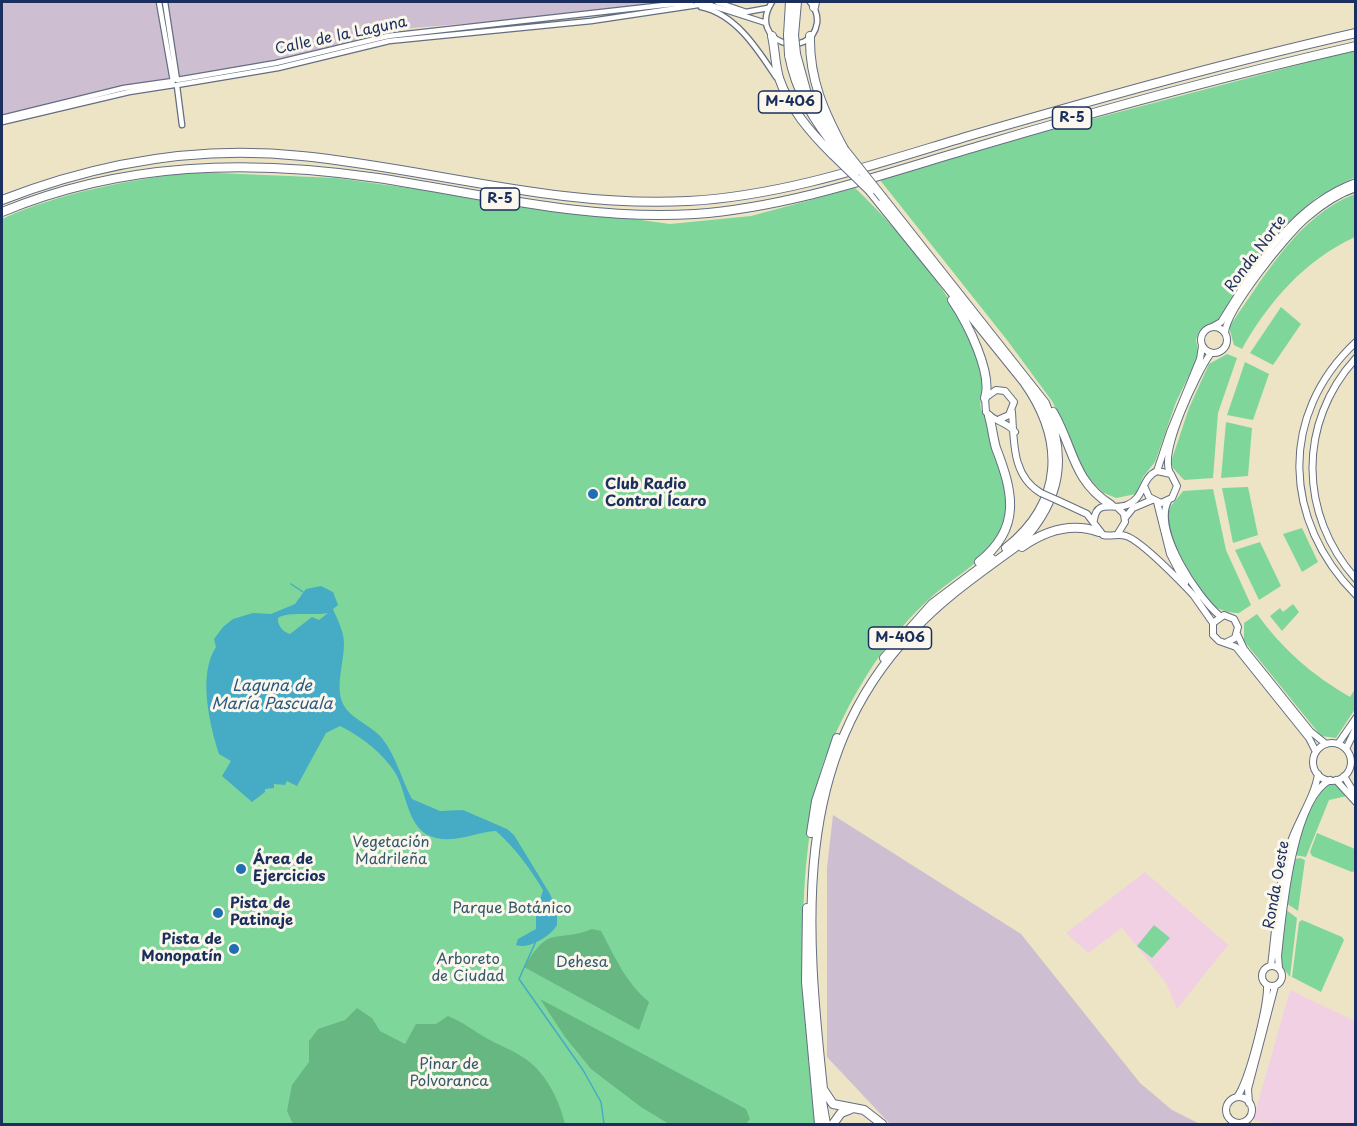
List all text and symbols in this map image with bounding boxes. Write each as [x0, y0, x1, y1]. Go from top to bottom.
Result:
street label: Calle de la Laguna [273, 13, 409, 59]
road number: M-406 [758, 91, 822, 113]
road number: R-5 [1052, 107, 1092, 129]
road number: R-5 [480, 188, 520, 210]
street label: Ronda Norte [1221, 212, 1291, 296]
place label: Club Radio Control Ícaro [605, 476, 706, 511]
marker: Club Radio Control Ícaro [586, 487, 600, 501]
road number: M-406 [868, 627, 932, 649]
water label: Laguna de María Pascuala [211, 677, 333, 715]
park label: Vegetación Madrileña [352, 834, 430, 869]
street label: Ronda Oeste [1260, 839, 1294, 931]
place label: Área de Ejercicios [253, 851, 325, 886]
marker: Área de Ejercicios [234, 862, 248, 876]
place label: Pista de Patinaje [230, 895, 293, 930]
park label: Parque Botánico [452, 900, 572, 918]
marker: Pista de Patinaje [211, 906, 225, 920]
place label: Pista de Monopatín [141, 931, 222, 966]
marker: Pista de Monopatín [227, 942, 241, 956]
park label: Arboreto de Ciudad [431, 951, 505, 986]
park label: Dehesa [556, 954, 608, 972]
park label: Pinar de Polvoranca [409, 1056, 489, 1091]

